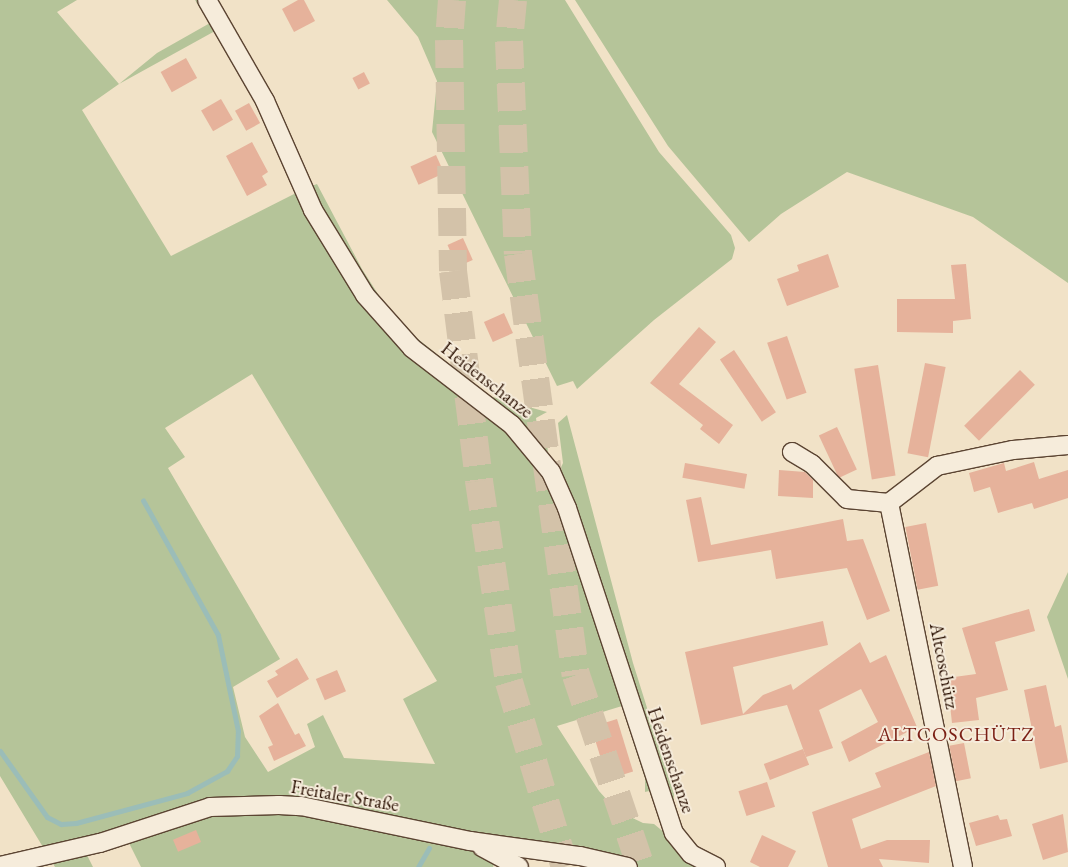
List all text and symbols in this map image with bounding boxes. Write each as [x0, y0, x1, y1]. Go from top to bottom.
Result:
street label: Heidenschanze [437, 337, 537, 423]
street label: Altcoschütz [924, 621, 964, 711]
street label: Heidenschanze [642, 704, 700, 816]
district label: ALTCOSCHÜTZ [876, 722, 1036, 746]
street label: Freitaler Straße [289, 775, 401, 817]

